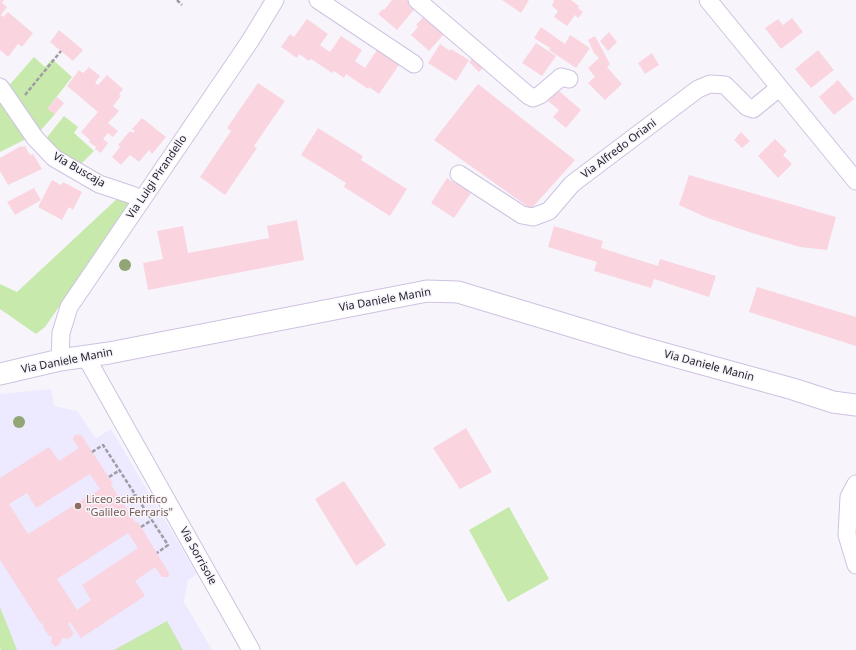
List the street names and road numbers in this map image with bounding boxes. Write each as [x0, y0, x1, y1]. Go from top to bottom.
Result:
street label: Via Alfredo Oriani [579, 116, 659, 182]
street label: Via Luigi Pirandello [124, 133, 190, 221]
street label: Via Buscaja [51, 150, 107, 190]
street label: Via Daniele Manin [338, 285, 432, 315]
street label: Via Daniele Manin [20, 346, 114, 376]
street label: Via Daniele Manin [662, 348, 756, 384]
street label: Via Sorrisole [177, 525, 219, 587]

